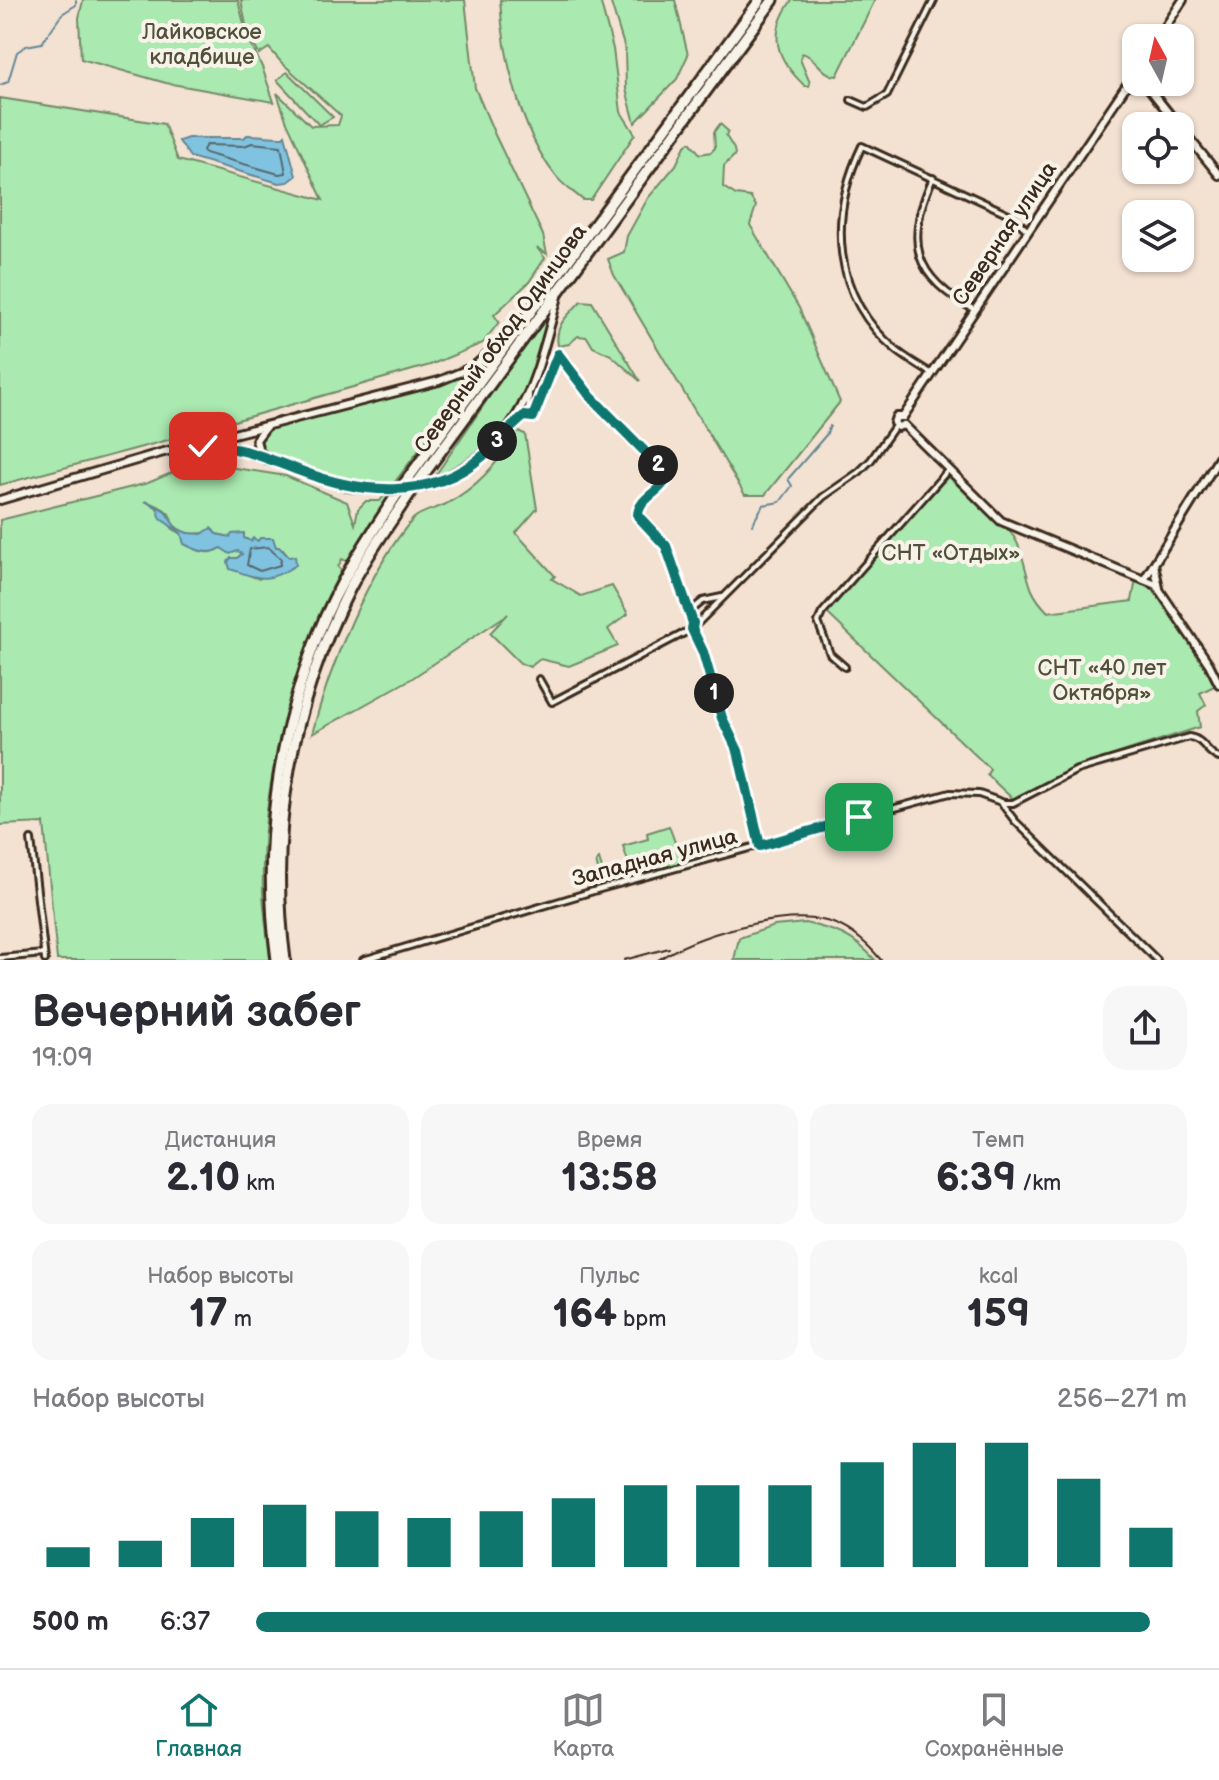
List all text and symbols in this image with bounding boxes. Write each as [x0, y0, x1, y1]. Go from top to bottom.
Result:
park label: Лайковское кладбище [141, 19, 262, 71]
north arrow [1122, 24, 1194, 96]
map controls [1122, 24, 1194, 272]
button: locate [1122, 112, 1194, 184]
street label: Северная улица [947, 157, 1063, 311]
button: layers [1122, 200, 1194, 272]
street label: Северный обход Одинцова [409, 219, 593, 459]
pin [169, 412, 237, 480]
pin: 3 [477, 421, 517, 461]
icon: check [181, 424, 225, 468]
text: 3 [491, 427, 503, 454]
pin: 2 [638, 445, 678, 485]
text: 2 [651, 451, 665, 478]
park label: СНТ «Отдых» [882, 540, 1021, 567]
park label: СНТ «40 лет Октября» [1038, 655, 1167, 707]
pin: 1 [694, 673, 734, 713]
text: 1 [709, 679, 719, 706]
pin [825, 783, 893, 851]
icon: arrive [837, 795, 881, 839]
street label: Западная улица [570, 823, 740, 893]
text: Вечерний забег [32, 986, 361, 1039]
button: share [1103, 986, 1187, 1070]
text: 19:09 [32, 1043, 93, 1074]
text: Дистанция [165, 1127, 276, 1154]
text: Время [577, 1127, 642, 1154]
text: Темп [972, 1127, 1025, 1154]
text: 2.10 [166, 1154, 240, 1202]
text: 13:58 [561, 1154, 658, 1202]
text: 6:39 [936, 1154, 1016, 1202]
text: km [240, 1170, 275, 1197]
text: /km [1016, 1170, 1061, 1197]
text: Набор высоты [147, 1263, 294, 1290]
text: Пульс [579, 1263, 640, 1290]
text: kcal [979, 1263, 1018, 1290]
text: 17 [189, 1290, 228, 1338]
text: 164 [553, 1290, 617, 1338]
text: 159 [967, 1290, 1030, 1338]
text: m [228, 1306, 252, 1333]
text: bpm [617, 1306, 666, 1333]
text: Набор высоты [32, 1384, 205, 1415]
text: 256–271 m [1057, 1384, 1187, 1415]
text: 500 m [32, 1607, 109, 1638]
text: 6:37 [160, 1607, 210, 1638]
tab: Главная [155, 1688, 242, 1763]
tab: Карта [552, 1688, 614, 1763]
tab: Сохранённые [925, 1688, 1064, 1763]

